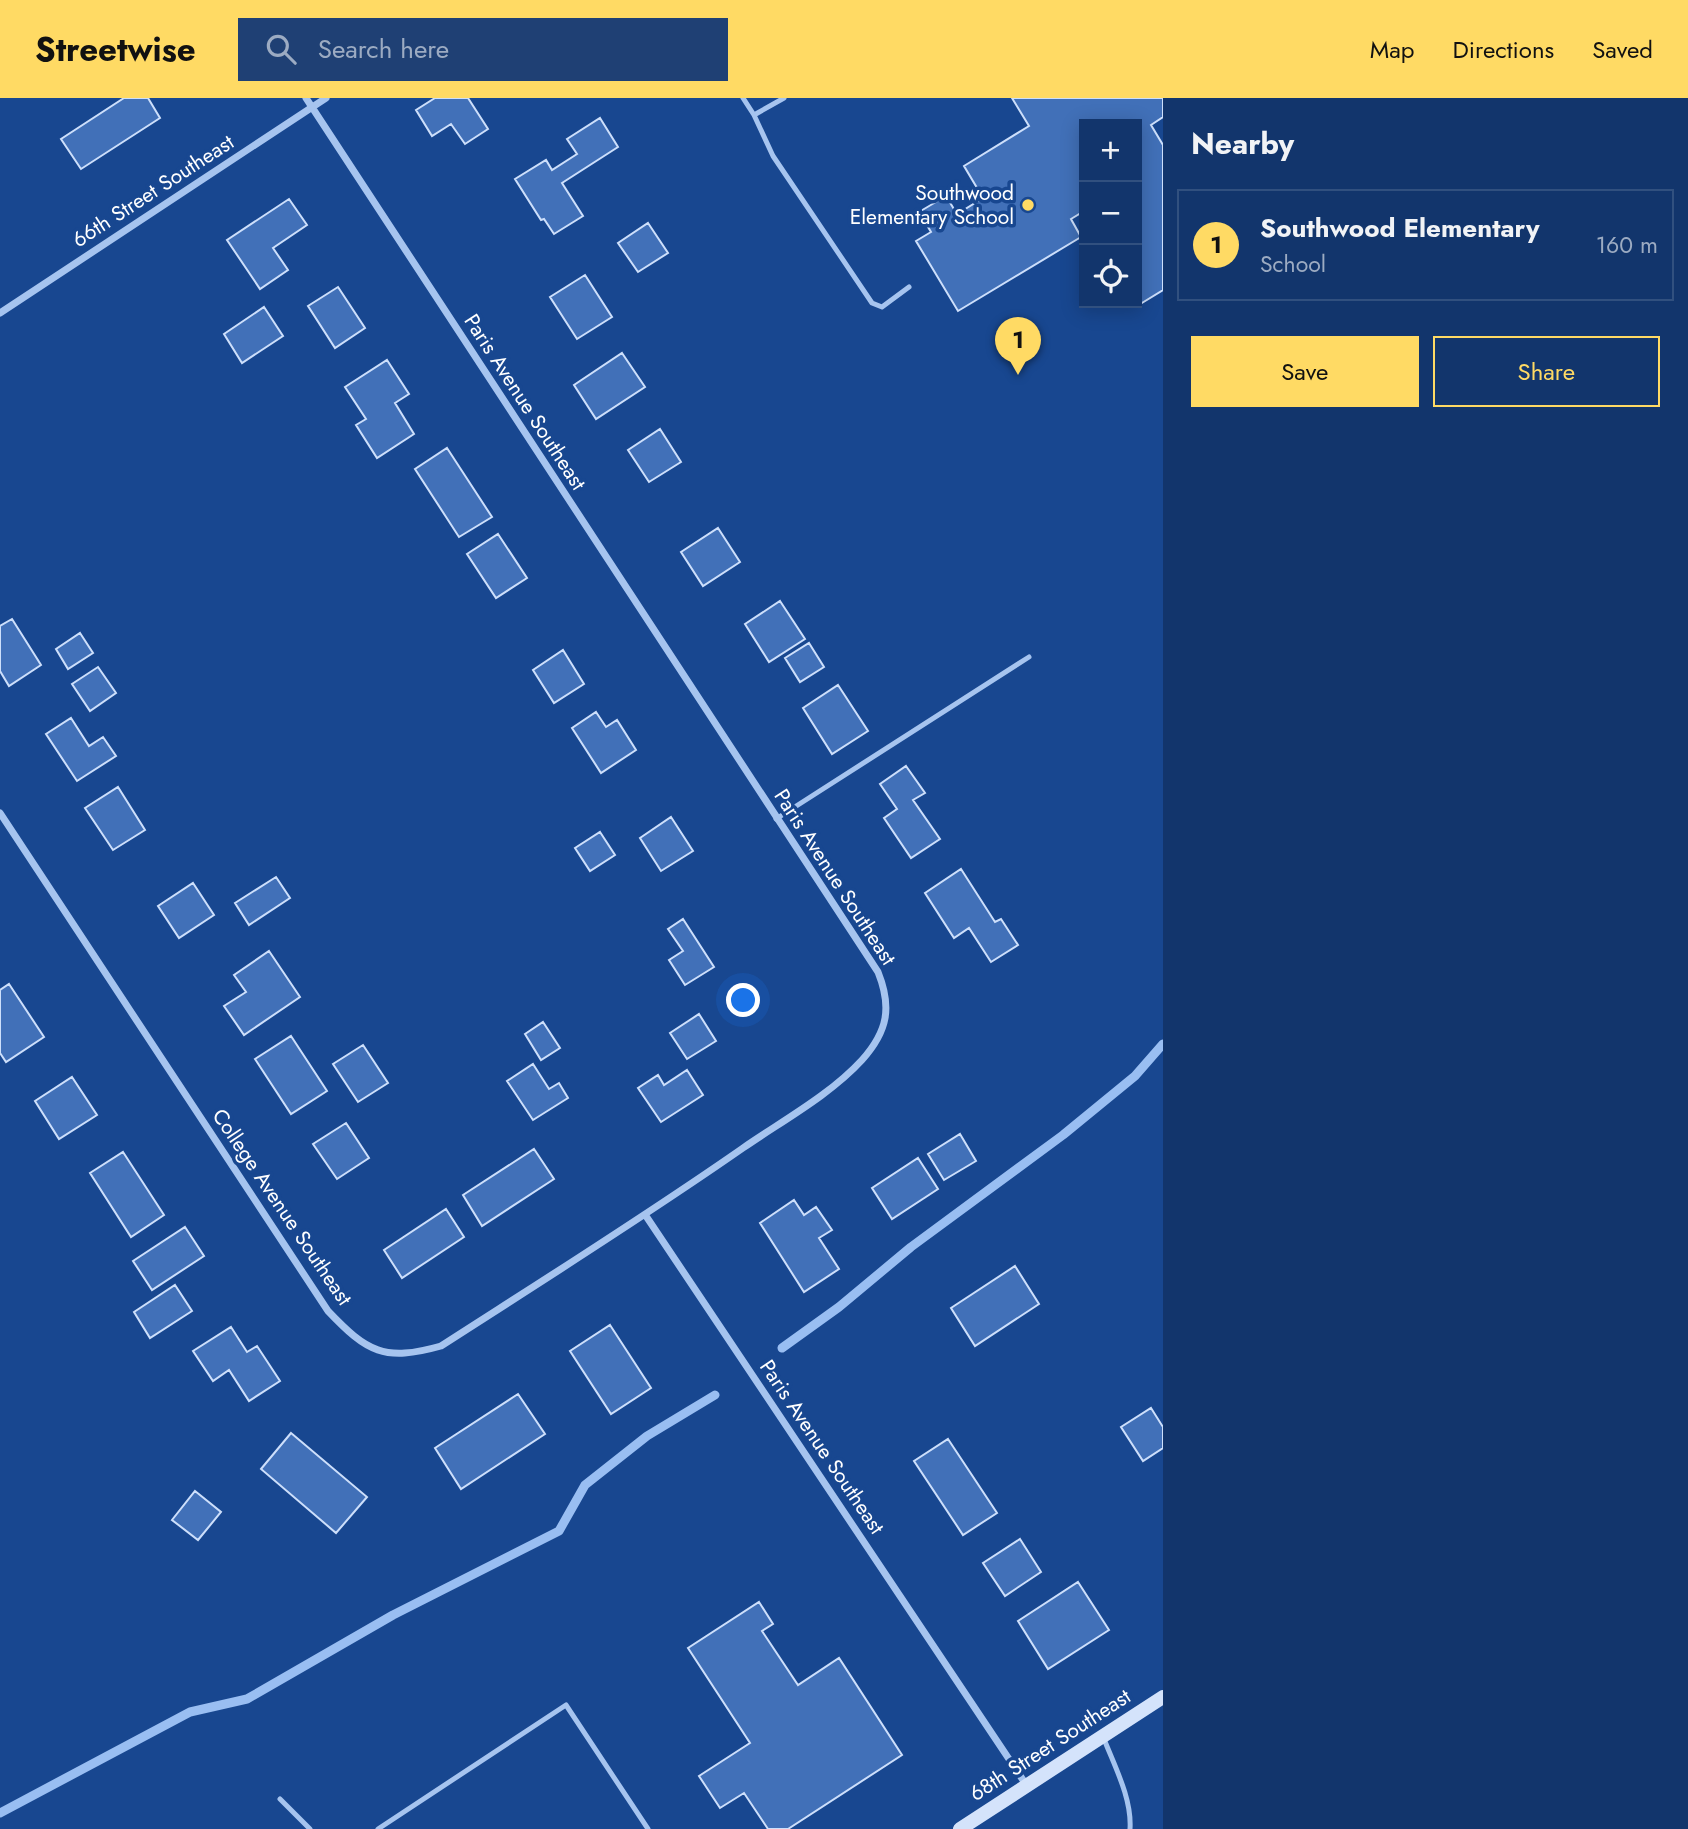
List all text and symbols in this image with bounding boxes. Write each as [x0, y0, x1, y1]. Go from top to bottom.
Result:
search box [238, 18, 728, 81]
text: Streetwise [35, 26, 196, 73]
icon: search [262, 30, 300, 68]
text: Search here [318, 30, 449, 68]
text: Map [1370, 32, 1415, 67]
text: Directions [1453, 32, 1554, 67]
text: Saved [1592, 32, 1653, 67]
map controls [1079, 119, 1142, 308]
button: + [1079, 119, 1142, 182]
text: Nearby [1191, 122, 1294, 165]
street label: 66th Street Southeast [66, 127, 240, 255]
place label: Southwood Elementary School [850, 178, 1014, 232]
button: − [1079, 182, 1142, 245]
marker: Southwood Elementary School [1020, 197, 1036, 213]
text: Southwood Elementary [1260, 209, 1539, 247]
text: 1 [1210, 228, 1222, 262]
text: 160 m [1596, 228, 1658, 262]
button: locate [1079, 245, 1142, 308]
text: School [1260, 247, 1326, 281]
street label: Paris Avenue Southeast [457, 308, 593, 496]
pin: 1 [995, 317, 1041, 375]
button: Save [1191, 336, 1419, 407]
button: Share [1433, 336, 1660, 407]
street label: Paris Avenue Southeast [767, 783, 903, 971]
your location [726, 983, 760, 1017]
street label: College Avenue Southeast [205, 1103, 359, 1311]
street label: Paris Avenue Southeast [752, 1354, 892, 1540]
street label: 68th Street Southeast [963, 1682, 1137, 1808]

